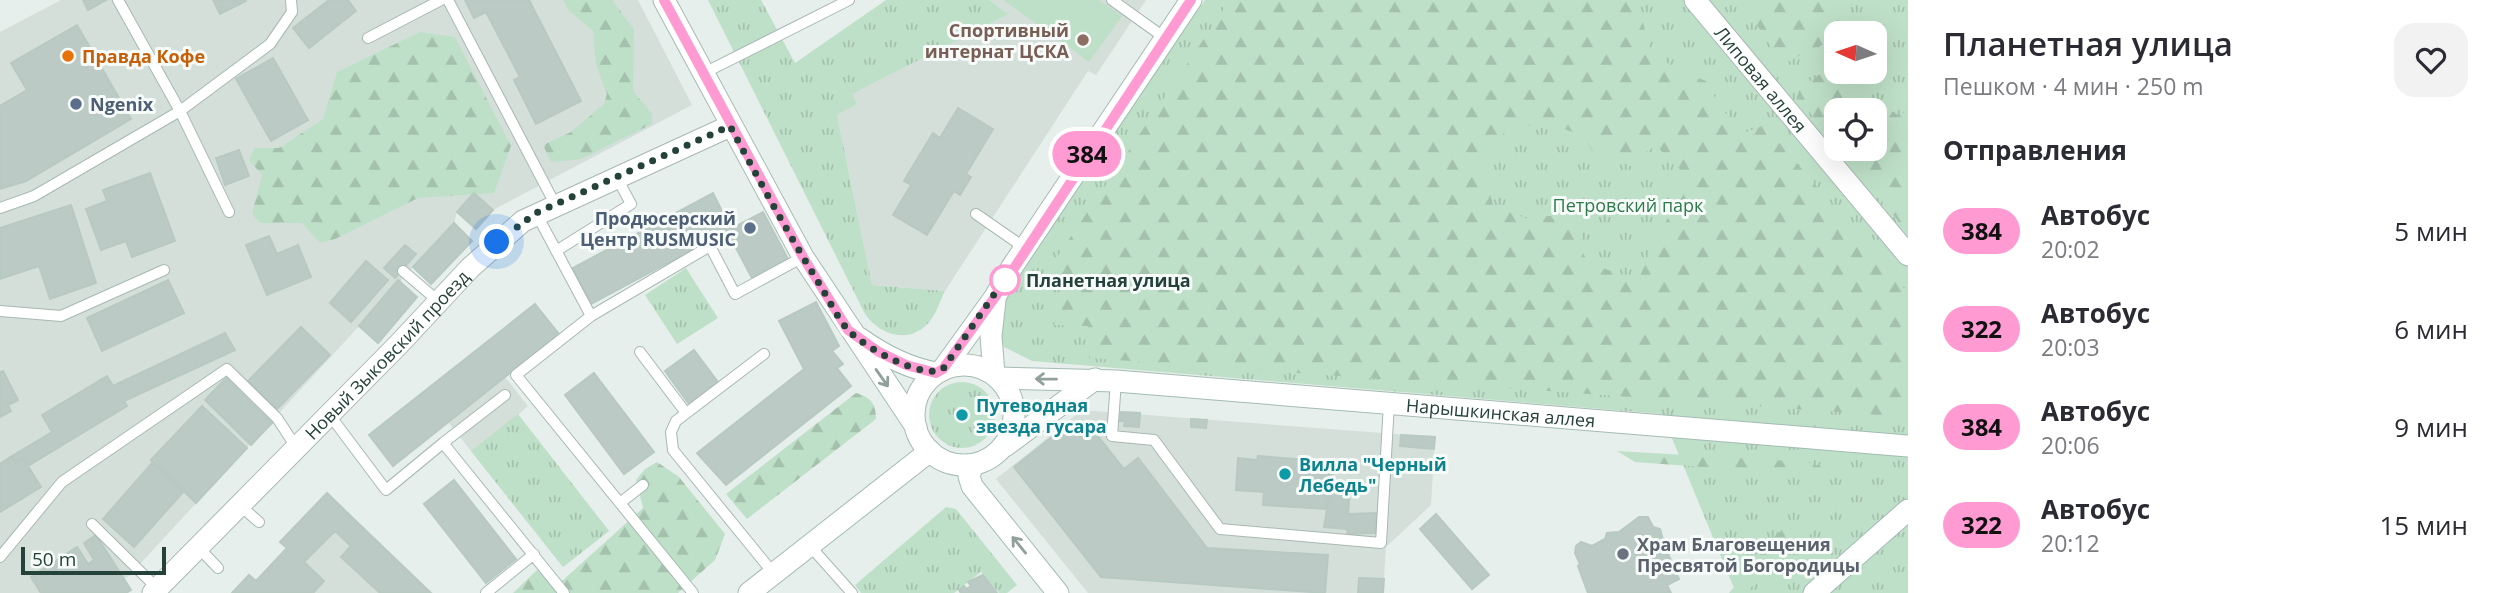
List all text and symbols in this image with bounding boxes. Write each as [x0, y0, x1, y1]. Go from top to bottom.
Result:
place label: Спортивный интернат ЦСКА [925, 18, 1070, 63]
street label: Липовая аллея [1710, 21, 1813, 137]
north arrow [1824, 21, 1886, 84]
map controls [1824, 21, 1887, 161]
text: Планетная улица [1943, 21, 2233, 66]
button: heart [2394, 23, 2468, 97]
marker: Спортивный интернат ЦСКА [1075, 32, 1091, 48]
place label: Правда Кофе [82, 44, 205, 68]
marker: Правда Кофе [60, 48, 76, 64]
text: Пешком · 4 мин · 250 m [1943, 70, 2204, 102]
place label: Ngenix [90, 92, 154, 116]
marker: Ngenix [68, 96, 84, 112]
button: locate [1824, 98, 1887, 161]
line badge: 384 [1047, 131, 1127, 177]
text: Отправления [1943, 132, 2127, 168]
text: 384 [1066, 137, 1108, 170]
park label: Петровский парк [1553, 193, 1704, 217]
text: Автобус [2041, 197, 2150, 233]
place label: Продюсерский Центр RUSMUSIC [580, 206, 736, 251]
text: 5 мин [2394, 213, 2468, 249]
text: 384 [1961, 214, 2002, 247]
marker: Продюсерский Центр RUSMUSIC [742, 220, 758, 236]
your location [479, 224, 514, 259]
text: 20:02 [2041, 233, 2100, 265]
street label: Новый Зыковский проезд [299, 265, 474, 445]
marker: Планетная улица [990, 265, 1020, 295]
place label: Планетная улица [1026, 268, 1191, 292]
text: Автобус [2041, 295, 2150, 331]
text: 6 мин [2394, 311, 2468, 347]
text: 322 [1961, 312, 2002, 345]
text: 20:03 [2041, 331, 2100, 363]
one-way arrow [875, 368, 889, 387]
one-way arrow [1035, 372, 1058, 385]
place label: Путеводная звезда гусара [976, 393, 1107, 438]
street label: Нарышкинская аллея [1405, 393, 1596, 432]
text: Автобус [2041, 393, 2150, 429]
marker: Путеводная звезда гусара [954, 407, 970, 423]
text: 9 мин [2394, 409, 2468, 445]
text: 384 [1961, 410, 2002, 443]
text: 20:06 [2041, 429, 2100, 461]
place label: Вилла "Черный Лебедь" [1299, 452, 1447, 497]
marker: Вилла "Черный Лебедь" [1277, 466, 1293, 482]
text: Автобус [2041, 491, 2150, 527]
text: 15 мин [2379, 507, 2468, 543]
text: 322 [1961, 508, 2002, 541]
text: 20:12 [2041, 527, 2100, 559]
place label: Храм Благовещения Пресвятой Богородицы [1637, 532, 1860, 577]
one-way arrow [1011, 536, 1026, 554]
scale bar [21, 544, 166, 576]
text: 50 m [32, 546, 76, 572]
marker: Храм Благовещения Пресвятой Богородицы [1615, 546, 1631, 562]

